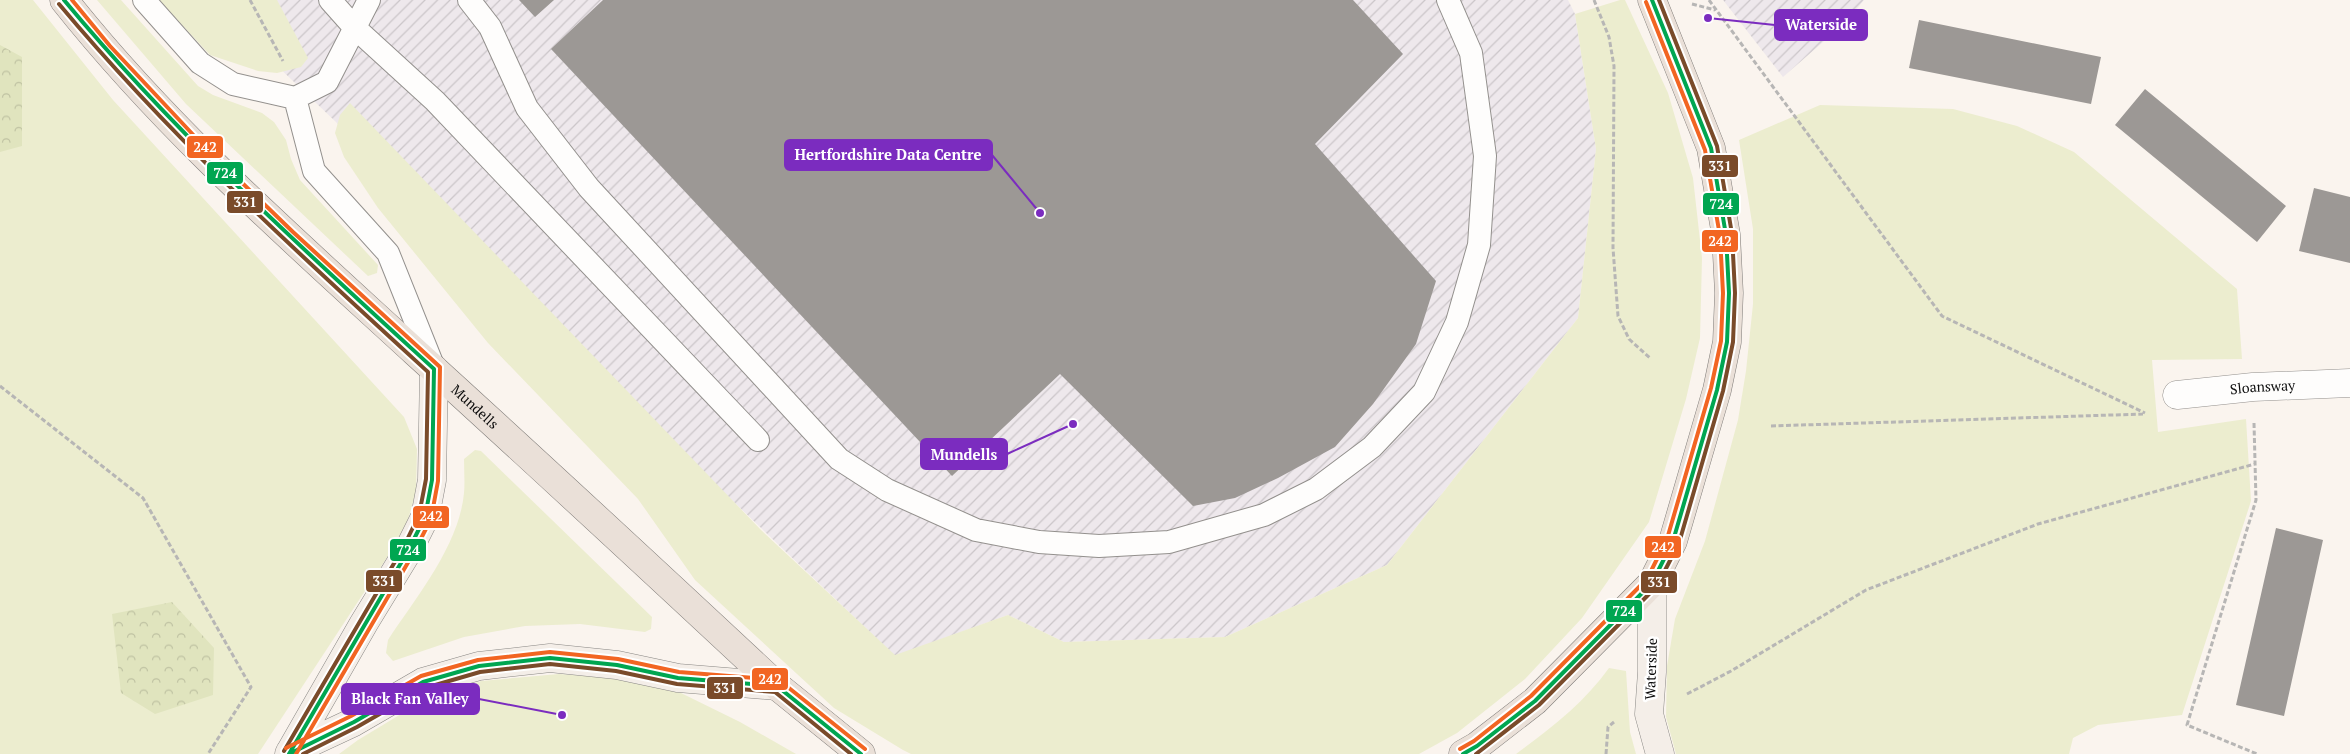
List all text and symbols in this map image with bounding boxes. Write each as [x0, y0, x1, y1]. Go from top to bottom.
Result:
callout: Waterside [1775, 10, 1867, 40]
text: Waterside [1785, 14, 1857, 34]
line badge: 242 [186, 135, 224, 159]
text: 242 [193, 137, 217, 156]
callout: Hertfordshire Data Centre [785, 140, 992, 170]
text: Hertfordshire Data Centre [794, 144, 982, 164]
line badge: 331 [1701, 154, 1739, 178]
text: 331 [1708, 156, 1732, 175]
line badge: 724 [206, 161, 244, 185]
text: 724 [213, 163, 237, 182]
line badge: 331 [226, 190, 264, 214]
text: 331 [233, 192, 257, 211]
line badge: 724 [1702, 192, 1740, 216]
text: 724 [1709, 194, 1733, 213]
line badge: 242 [1701, 229, 1739, 253]
text: 242 [1708, 231, 1732, 250]
street label: Sloansway [2229, 375, 2296, 398]
street label: Mundells [448, 380, 503, 433]
callout: Mundells [921, 439, 1007, 469]
text: Mundells [931, 444, 998, 464]
line badge: 242 [412, 505, 450, 529]
text: 242 [419, 506, 443, 525]
line badge: 242 [1644, 535, 1682, 559]
text: 242 [1651, 537, 1675, 556]
line badge: 724 [389, 538, 427, 562]
text: 724 [396, 540, 420, 559]
line badge: 331 [365, 569, 403, 593]
line badge: 331 [1640, 570, 1678, 594]
text: 331 [372, 571, 396, 590]
text: 331 [1647, 572, 1671, 591]
line badge: 724 [1605, 599, 1643, 623]
text: 724 [1612, 601, 1636, 620]
street label: Waterside [1640, 638, 1661, 700]
line badge: 242 [751, 667, 789, 691]
text: 242 [758, 669, 782, 688]
line badge: 331 [706, 676, 744, 700]
text: 331 [713, 678, 737, 697]
callout: Black Fan Valley [342, 684, 479, 714]
text: Black Fan Valley [351, 688, 470, 708]

